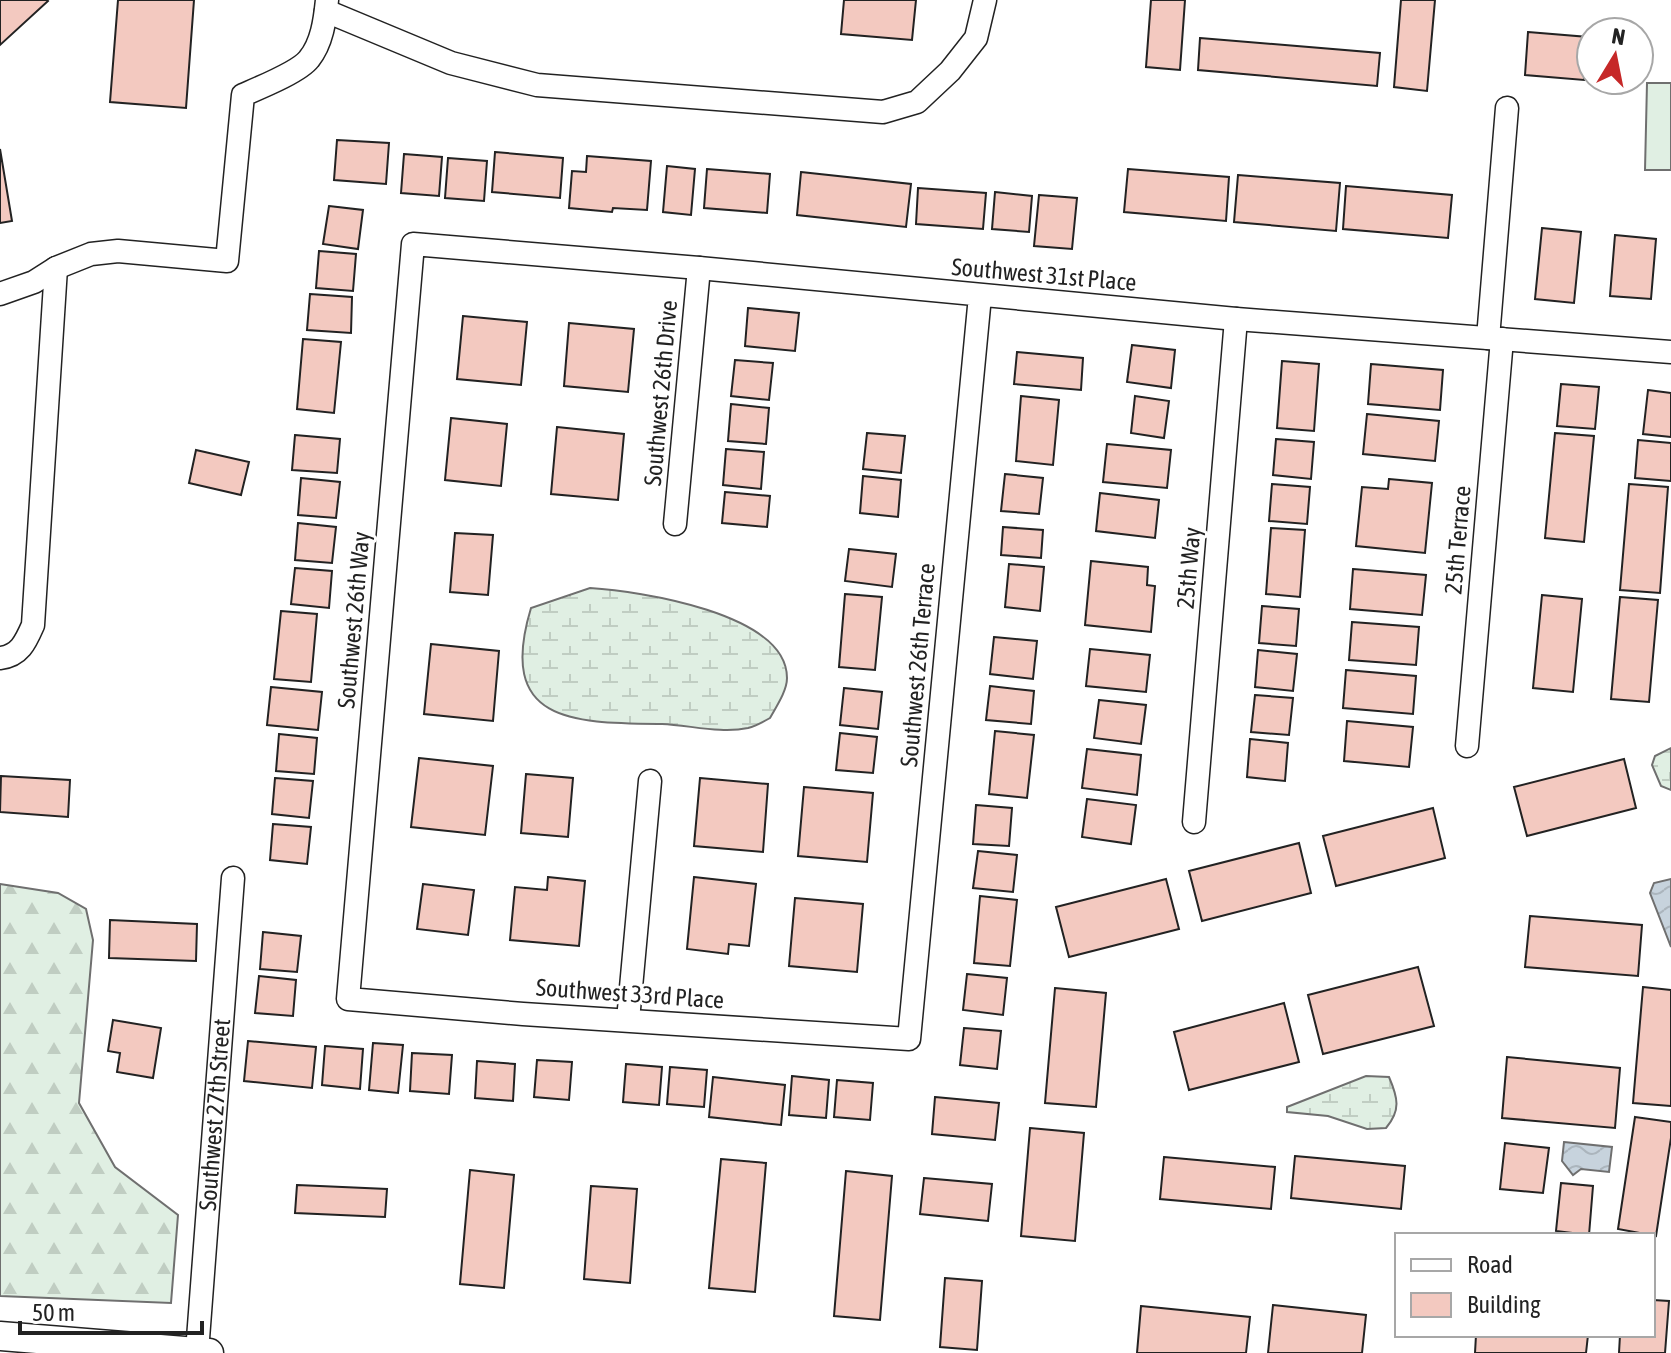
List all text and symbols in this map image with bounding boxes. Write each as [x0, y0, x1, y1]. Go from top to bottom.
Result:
north arrow [1575, 16, 1655, 96]
text: N [1610, 22, 1627, 50]
street label: Southwest 31st Place [950, 253, 1138, 296]
street label: Southwest 26th Drive [639, 299, 682, 487]
street label: 25th Terrace [1439, 484, 1476, 595]
street label: 25th Way [1171, 526, 1206, 610]
street label: Southwest 26th Way [332, 530, 375, 709]
street label: Southwest 26th Terrace [895, 562, 940, 768]
street label: Southwest 33rd Place [535, 973, 725, 1014]
street label: Southwest 27th Street [194, 1018, 235, 1212]
legend [1395, 1233, 1655, 1337]
text: Road [1467, 1251, 1513, 1278]
scale bar [20, 1285, 202, 1335]
text: Building [1467, 1291, 1541, 1318]
text: 50 m [32, 1299, 75, 1326]

